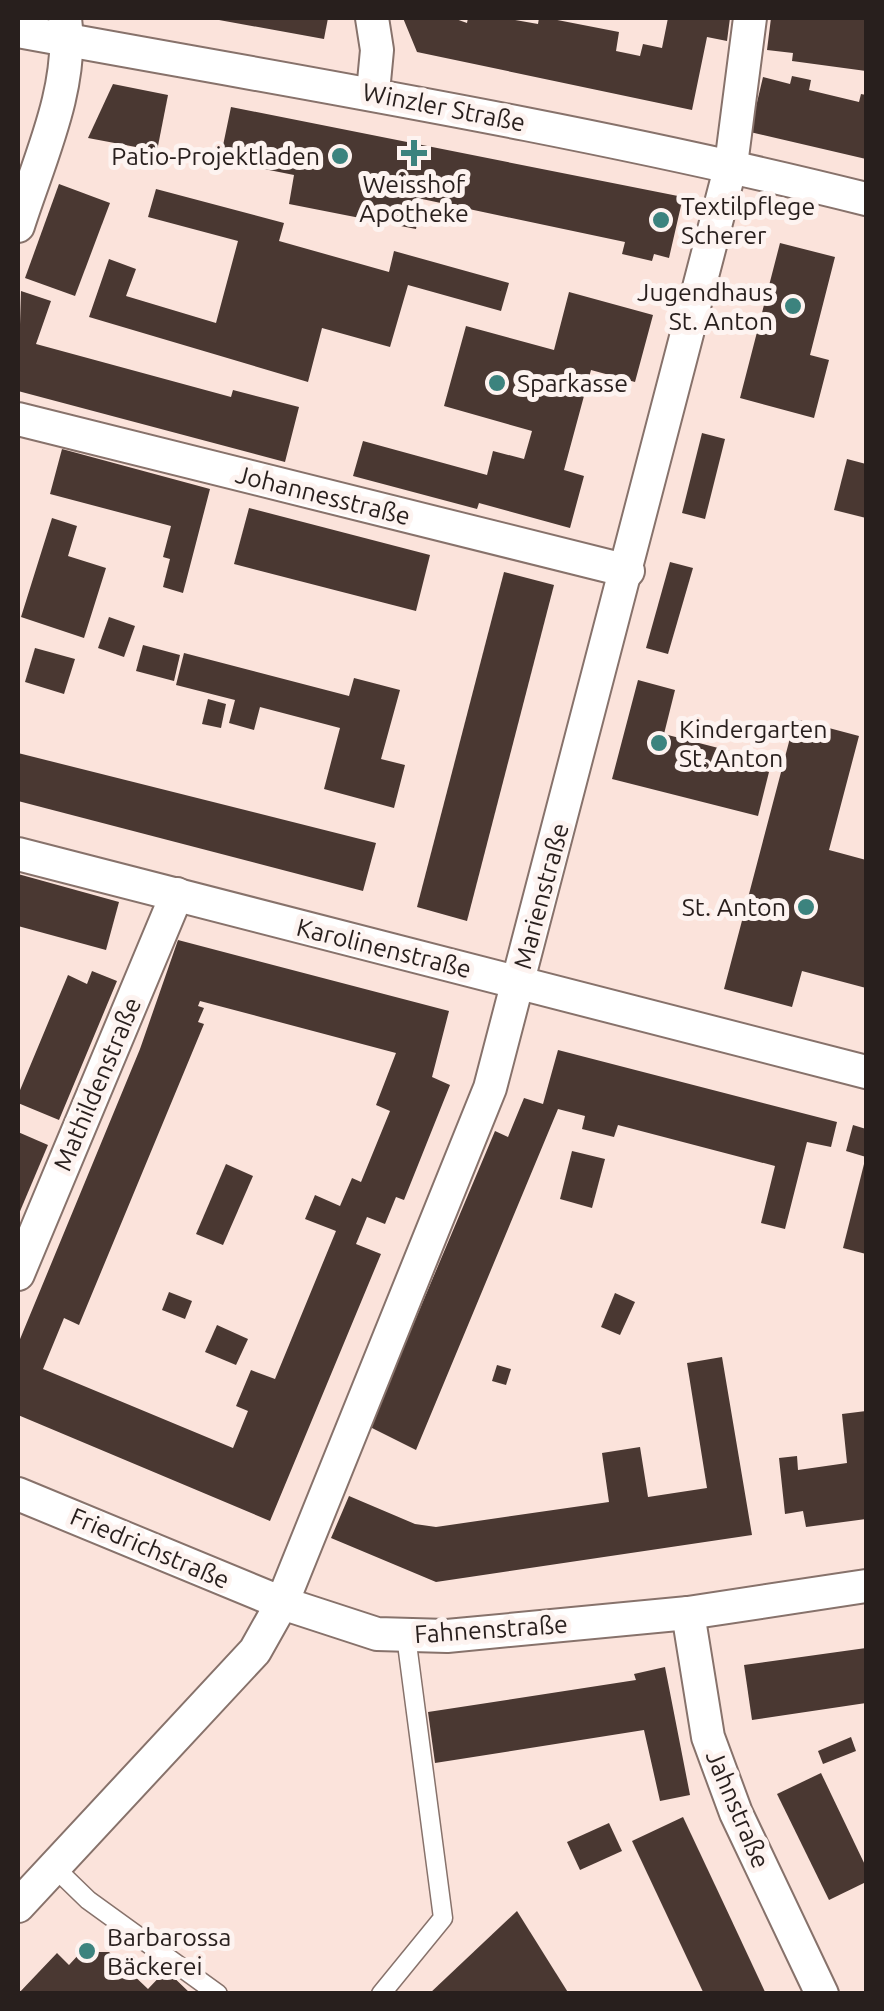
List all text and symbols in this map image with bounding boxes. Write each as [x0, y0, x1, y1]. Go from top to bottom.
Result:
street label: Winzler Straße [360, 78, 528, 136]
place label: Patio-Projektladen [111, 142, 320, 170]
marker: Weisshof Apotheke [403, 142, 425, 164]
marker: Patio-Projektladen [329, 145, 351, 167]
place label: Weisshof Apotheke [359, 170, 469, 227]
place label: Textilpflege Scherer [681, 192, 815, 249]
marker: Textilpflege Scherer [650, 209, 672, 231]
place label: Jugendhaus St. Anton [637, 278, 773, 335]
marker: Jugendhaus St. Anton [782, 295, 804, 317]
place label: Sparkasse [517, 369, 628, 397]
marker: Sparkasse [486, 372, 508, 394]
street label: Johannesstraße [233, 460, 413, 530]
place label: Kindergarten St. Anton [679, 715, 828, 772]
marker: Kindergarten St. Anton [648, 732, 670, 754]
street label: Marienstraße [508, 820, 574, 972]
place label: St. Anton [682, 893, 786, 921]
marker: St. Anton [795, 896, 817, 918]
street label: Karolinenstraße [294, 913, 474, 983]
street label: Mathildenstraße [48, 993, 146, 1175]
street label: Friedrichstraße [66, 1502, 234, 1594]
street label: Fahnenstraße [413, 1610, 569, 1648]
street label: Jahnstraße [701, 1746, 775, 1872]
place label: Barbarossa Bäckerei [107, 1923, 231, 1980]
marker: Barbarossa Bäckerei [76, 1940, 98, 1962]

